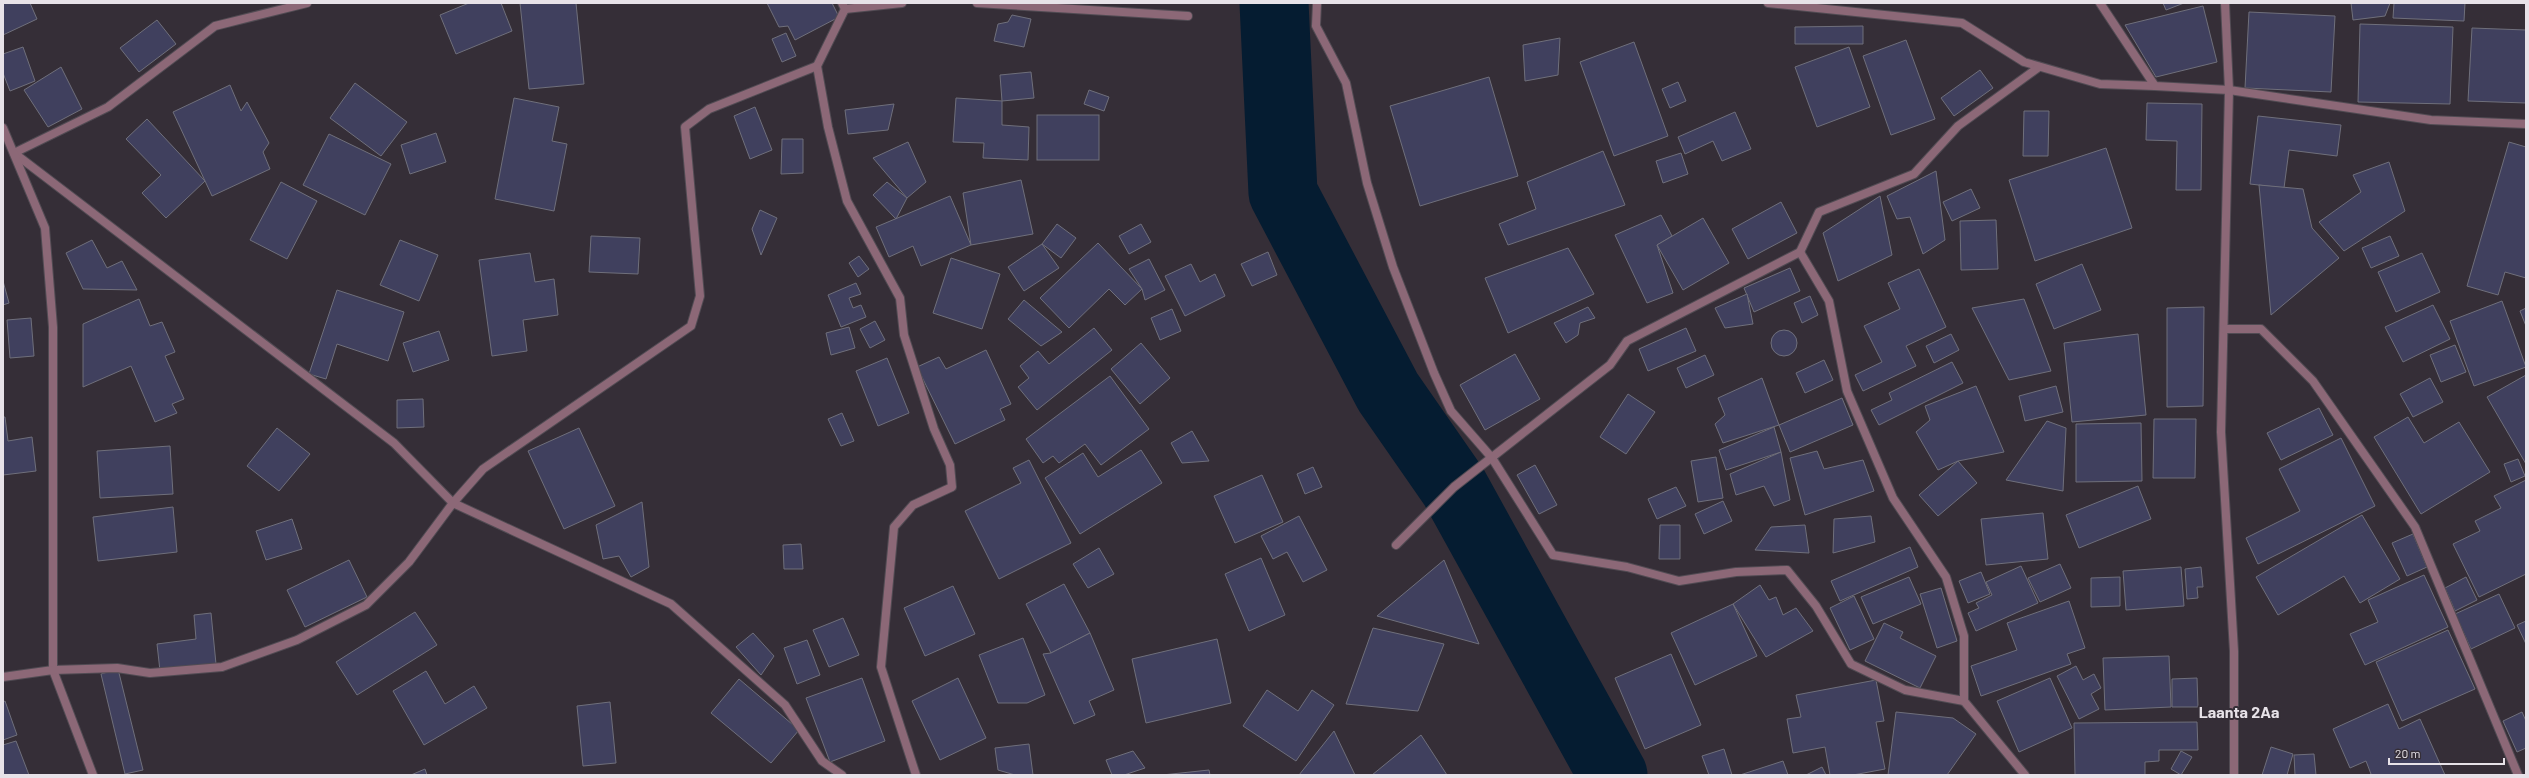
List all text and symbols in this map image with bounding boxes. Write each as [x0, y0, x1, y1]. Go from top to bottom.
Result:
district label: Laanta 2Aa [2199, 702, 2279, 721]
scale bar [2389, 740, 2504, 766]
text: 20 m [2395, 746, 2421, 760]

